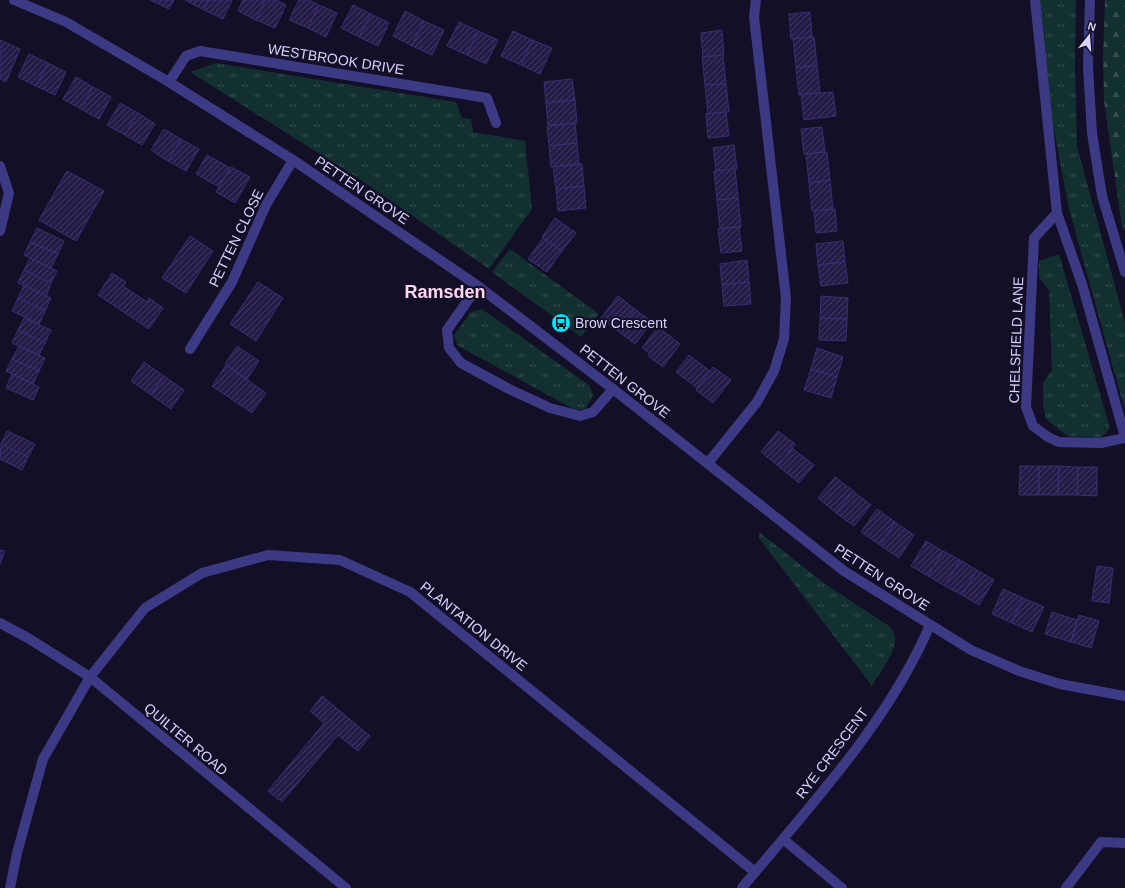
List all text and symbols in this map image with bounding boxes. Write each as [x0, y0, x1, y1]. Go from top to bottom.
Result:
north arrow [1069, 16, 1109, 56]
text: N [1086, 20, 1098, 33]
street label: WESTBROOK DRIVE [267, 40, 405, 78]
street label: PETTEN GROVE [312, 153, 412, 227]
street label: PETTEN CLOSE [205, 187, 267, 289]
street label: CHELSFIELD LANE [1006, 276, 1026, 404]
district label: Ramsden [404, 282, 486, 302]
bus stop icon: Brow Crescent [550, 312, 572, 334]
place label: Brow Crescent [575, 315, 667, 331]
street label: PETTEN GROVE [577, 341, 673, 421]
street label: PETTEN GROVE [832, 540, 932, 614]
street label: PLANTATION DRIVE [417, 578, 531, 674]
street label: QUILTER ROAD [141, 699, 231, 779]
street label: RYE CRESCENT [793, 704, 872, 802]

